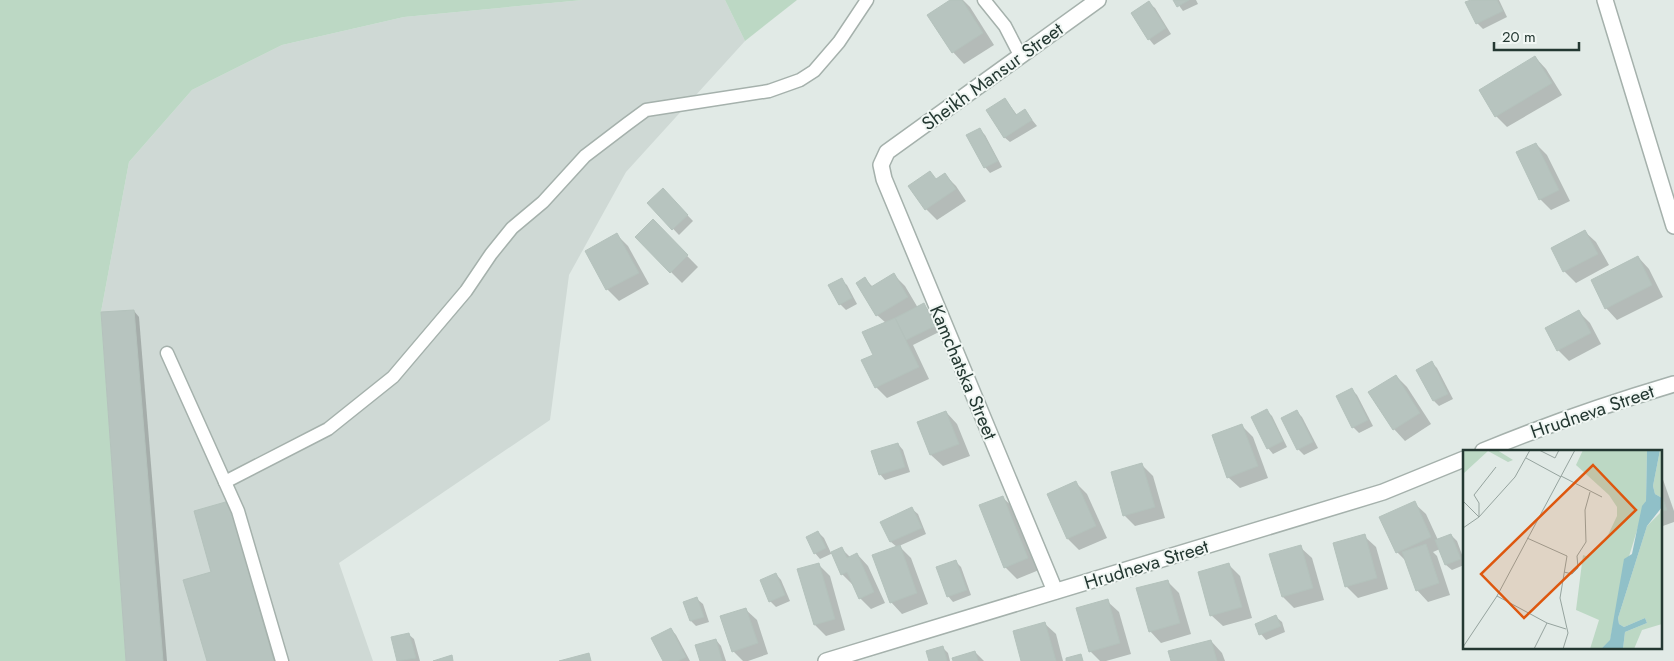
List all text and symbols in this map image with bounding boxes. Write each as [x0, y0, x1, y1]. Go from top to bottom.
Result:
street label: Sheikh Mansur Street [916, 16, 1069, 137]
scale bar [1494, 20, 1579, 52]
text: 20 m [1502, 26, 1536, 48]
street label: Kamchatska Street [923, 301, 1004, 444]
street label: Hrudneva Street [1527, 378, 1658, 445]
inset map [1463, 450, 1662, 648]
street label: Hrudneva Street [1081, 533, 1212, 596]

